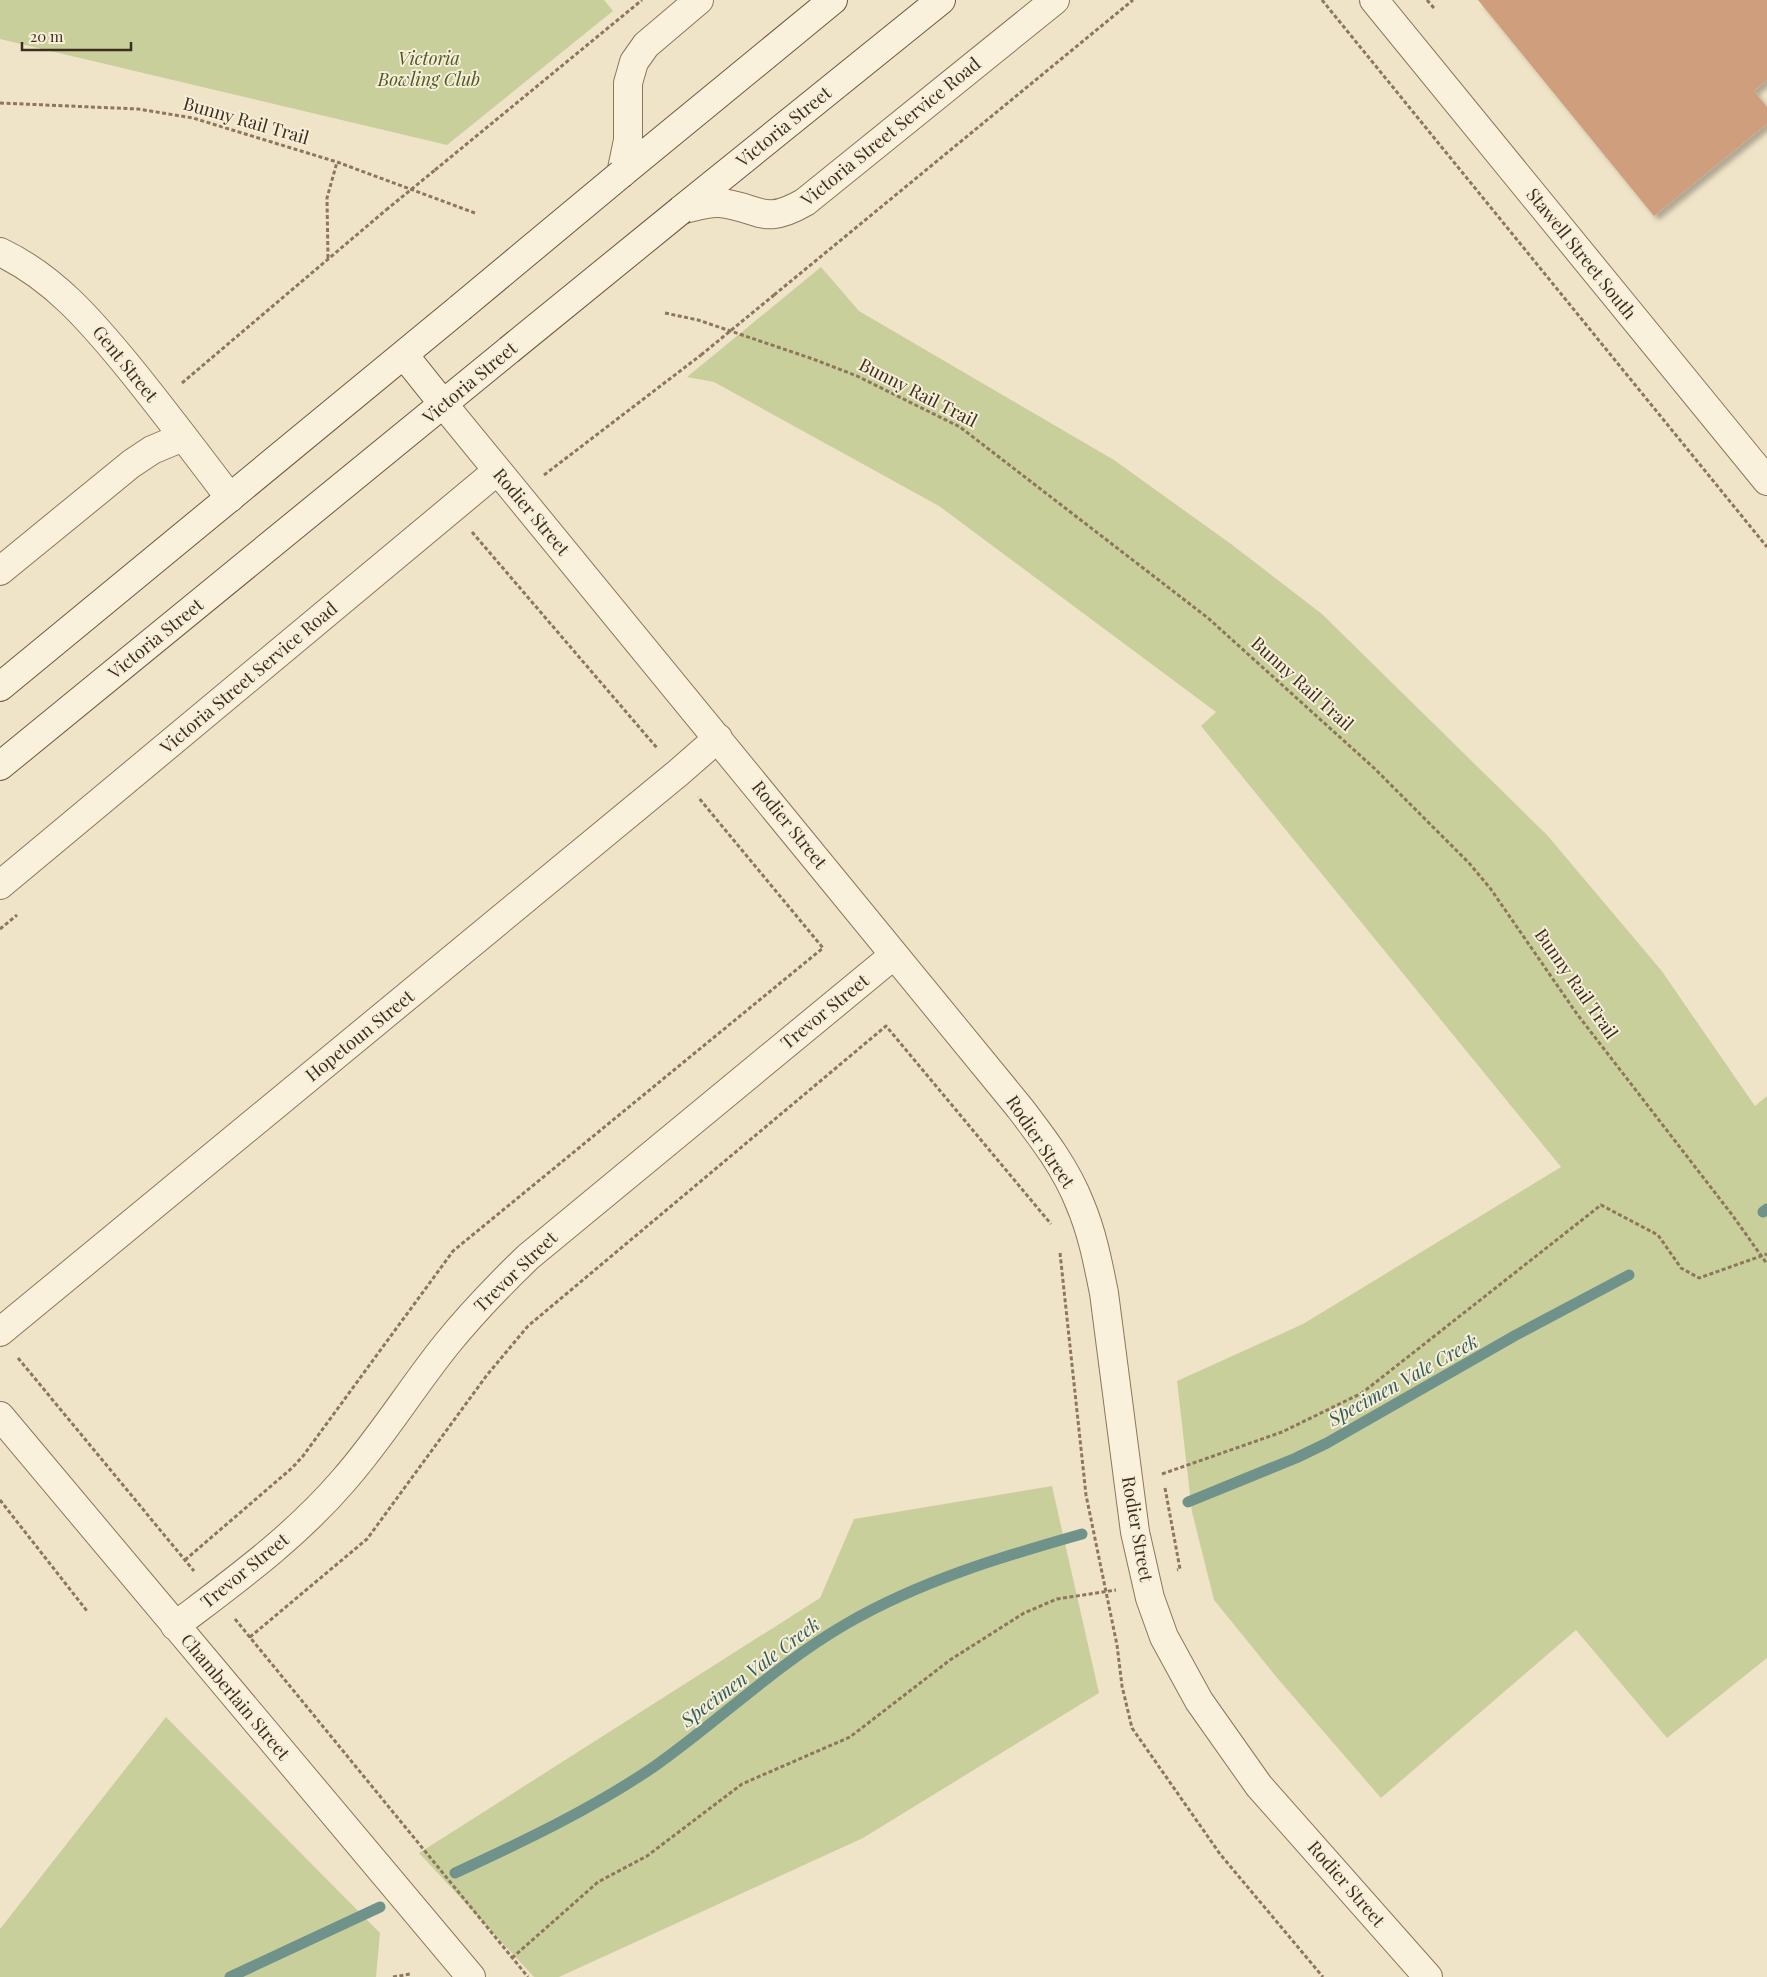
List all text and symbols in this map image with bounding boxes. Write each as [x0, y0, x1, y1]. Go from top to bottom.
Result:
scale bar [22, 20, 131, 52]
text: 20 m [30, 26, 64, 46]
park label: Victoria Bowling Club [377, 46, 480, 91]
street label: Victoria Street Service Road [795, 51, 986, 212]
street label: Victoria Street [730, 80, 836, 173]
street label: Bunny Rail Trail [181, 91, 312, 149]
street label: Stawell Street South [1521, 183, 1642, 324]
street label: Gent Street [88, 320, 164, 407]
street label: Victoria Street [416, 335, 522, 429]
street label: Bunny Rail Trail [855, 352, 982, 432]
street label: Rodier Street [488, 463, 576, 560]
street label: Victoria Street [102, 592, 208, 685]
street label: Victoria Street Service Road [154, 596, 342, 759]
street label: Bunny Rail Trail [1246, 631, 1359, 736]
street label: Rodier Street [747, 775, 833, 874]
street label: Bunny Rail Trail [1530, 923, 1624, 1043]
street label: Trevor Street [775, 968, 874, 1054]
street label: Hopetoun Street [300, 984, 419, 1086]
street label: Rodier Street [1001, 1090, 1081, 1193]
street label: Trevor Street [469, 1225, 563, 1317]
water label: Specimen Vale Creek [1322, 1327, 1482, 1432]
street label: Rodier Street [1117, 1474, 1159, 1584]
street label: Trevor Street [195, 1527, 294, 1613]
water label: Specimen Vale Creek [674, 1610, 824, 1733]
street label: Chamberlain Street [176, 1628, 296, 1765]
street label: Rodier Street [1303, 1835, 1391, 1932]

